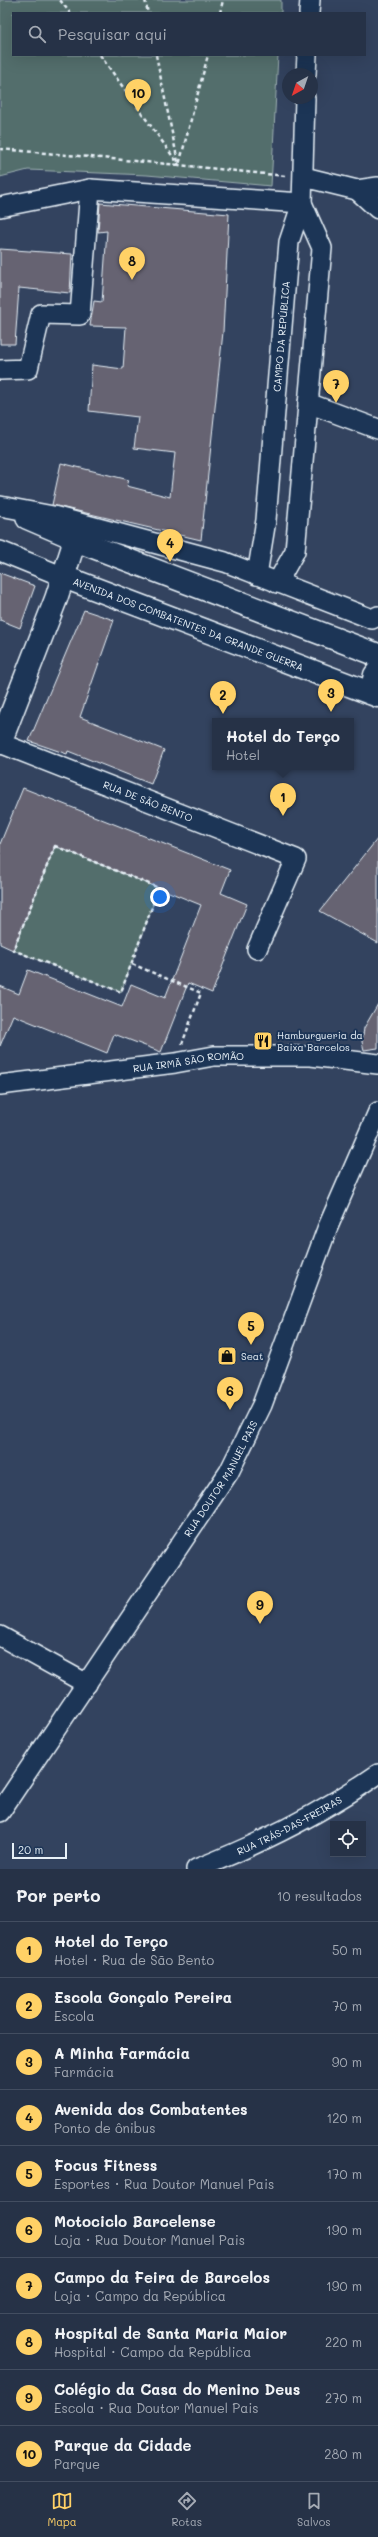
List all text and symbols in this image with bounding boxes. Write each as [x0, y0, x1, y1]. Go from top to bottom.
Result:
search box [12, 12, 366, 56]
icon: search [26, 23, 48, 45]
text: Pesquisar aqui [58, 24, 167, 44]
north arrow [282, 68, 318, 104]
pin: 10 [125, 79, 151, 112]
pin: 8 [119, 247, 145, 280]
street label: CAMPO DA REPÚBLICA [270, 280, 293, 392]
pin: 7 [323, 370, 349, 403]
pin: 4 [157, 529, 183, 562]
street label: AVENIDA DOS COMBATENTES DA GRANDE GUERRA [71, 574, 306, 674]
pin: 3 [318, 679, 344, 712]
pin: 2 [210, 681, 236, 714]
popup [212, 718, 354, 770]
text: Hotel do Terço [226, 726, 340, 746]
text: Hotel [226, 746, 260, 763]
street label: RUA DE SÃO BENTO [101, 777, 195, 825]
pin: 1 [270, 783, 296, 816]
your location [150, 887, 170, 907]
place label: Hamburgueria da Baixa Barcelos [277, 1028, 363, 1054]
restaurant icon: Hamburgueria da Baixa Barcelos [252, 1030, 274, 1052]
street label: RUA IRMÃ SÃO ROMÃO [132, 1049, 244, 1075]
pin: 5 [238, 1312, 264, 1345]
shop icon: Seat [216, 1345, 238, 1367]
place label: Seat [241, 1349, 263, 1363]
pin: 6 [217, 1377, 243, 1410]
street label: RUA DOUTOR MANUEL PAIS [180, 1418, 260, 1539]
pin: 9 [247, 1591, 273, 1624]
street label: RUA TRÁS-DAS-FREIRAS [235, 1792, 345, 1858]
map controls [330, 1821, 366, 1857]
button: locate [330, 1821, 366, 1857]
scale bar [12, 1841, 67, 1860]
text: 20 m [18, 1842, 43, 1857]
text: Por perto [16, 1884, 100, 1906]
text: 10 resultados [277, 1887, 362, 1904]
text: Hotel do Terço [54, 1931, 168, 1951]
text: 1 [26, 1941, 32, 1958]
text: 50 m [332, 1941, 362, 1958]
text: Hotel · Rua de São Bento [54, 1951, 214, 1968]
text: Escola Gonçalo Pereira [54, 1987, 232, 2007]
text: 2 [25, 1997, 33, 2014]
text: 70 m [332, 1997, 362, 2014]
text: Escola [54, 2007, 94, 2024]
text: A Minha Farmácia [54, 2043, 190, 2063]
text: 3 [25, 2053, 33, 2070]
text: 90 m [332, 2053, 362, 2070]
text: Farmácia [54, 2063, 114, 2080]
text: Avenida dos Combatentes [54, 2099, 248, 2119]
text: 4 [25, 2109, 33, 2126]
text: 120 m [326, 2109, 362, 2126]
text: Ponto de ônibus [54, 2119, 156, 2136]
text: Focus Fitness [54, 2155, 157, 2175]
text: 5 [25, 2165, 33, 2182]
text: 170 m [326, 2165, 362, 2182]
text: Esportes · Rua Doutor Manuel Pais [54, 2175, 274, 2192]
text: Motociclo Barcelense [54, 2211, 216, 2231]
text: 6 [25, 2221, 33, 2238]
text: 190 m [326, 2221, 362, 2238]
text: Loja · Rua Doutor Manuel Pais [54, 2231, 245, 2248]
text: Campo da Feira de Barcelos [54, 2267, 270, 2287]
text: 7 [25, 2277, 33, 2294]
text: 190 m [326, 2277, 362, 2294]
text: Loja · Campo da República [54, 2287, 226, 2304]
text: Hospital de Santa Maria Maior [54, 2323, 287, 2343]
text: 8 [25, 2333, 33, 2350]
text: 220 m [325, 2333, 362, 2350]
text: Hospital · Campo da República [54, 2343, 251, 2360]
text: Colégio da Casa do Menino Deus [54, 2379, 300, 2399]
text: 9 [25, 2389, 33, 2406]
text: 270 m [325, 2389, 362, 2406]
text: Escola · Rua Doutor Manuel Pais [54, 2399, 259, 2416]
text: Parque da Cidade [54, 2435, 191, 2455]
text: 10 [22, 2445, 36, 2462]
text: 280 m [324, 2445, 362, 2462]
text: Parque [54, 2455, 100, 2472]
tab: Mapa [47, 2490, 77, 2529]
tab: Rotas [172, 2490, 202, 2529]
tab: Salvos [297, 2490, 331, 2529]

